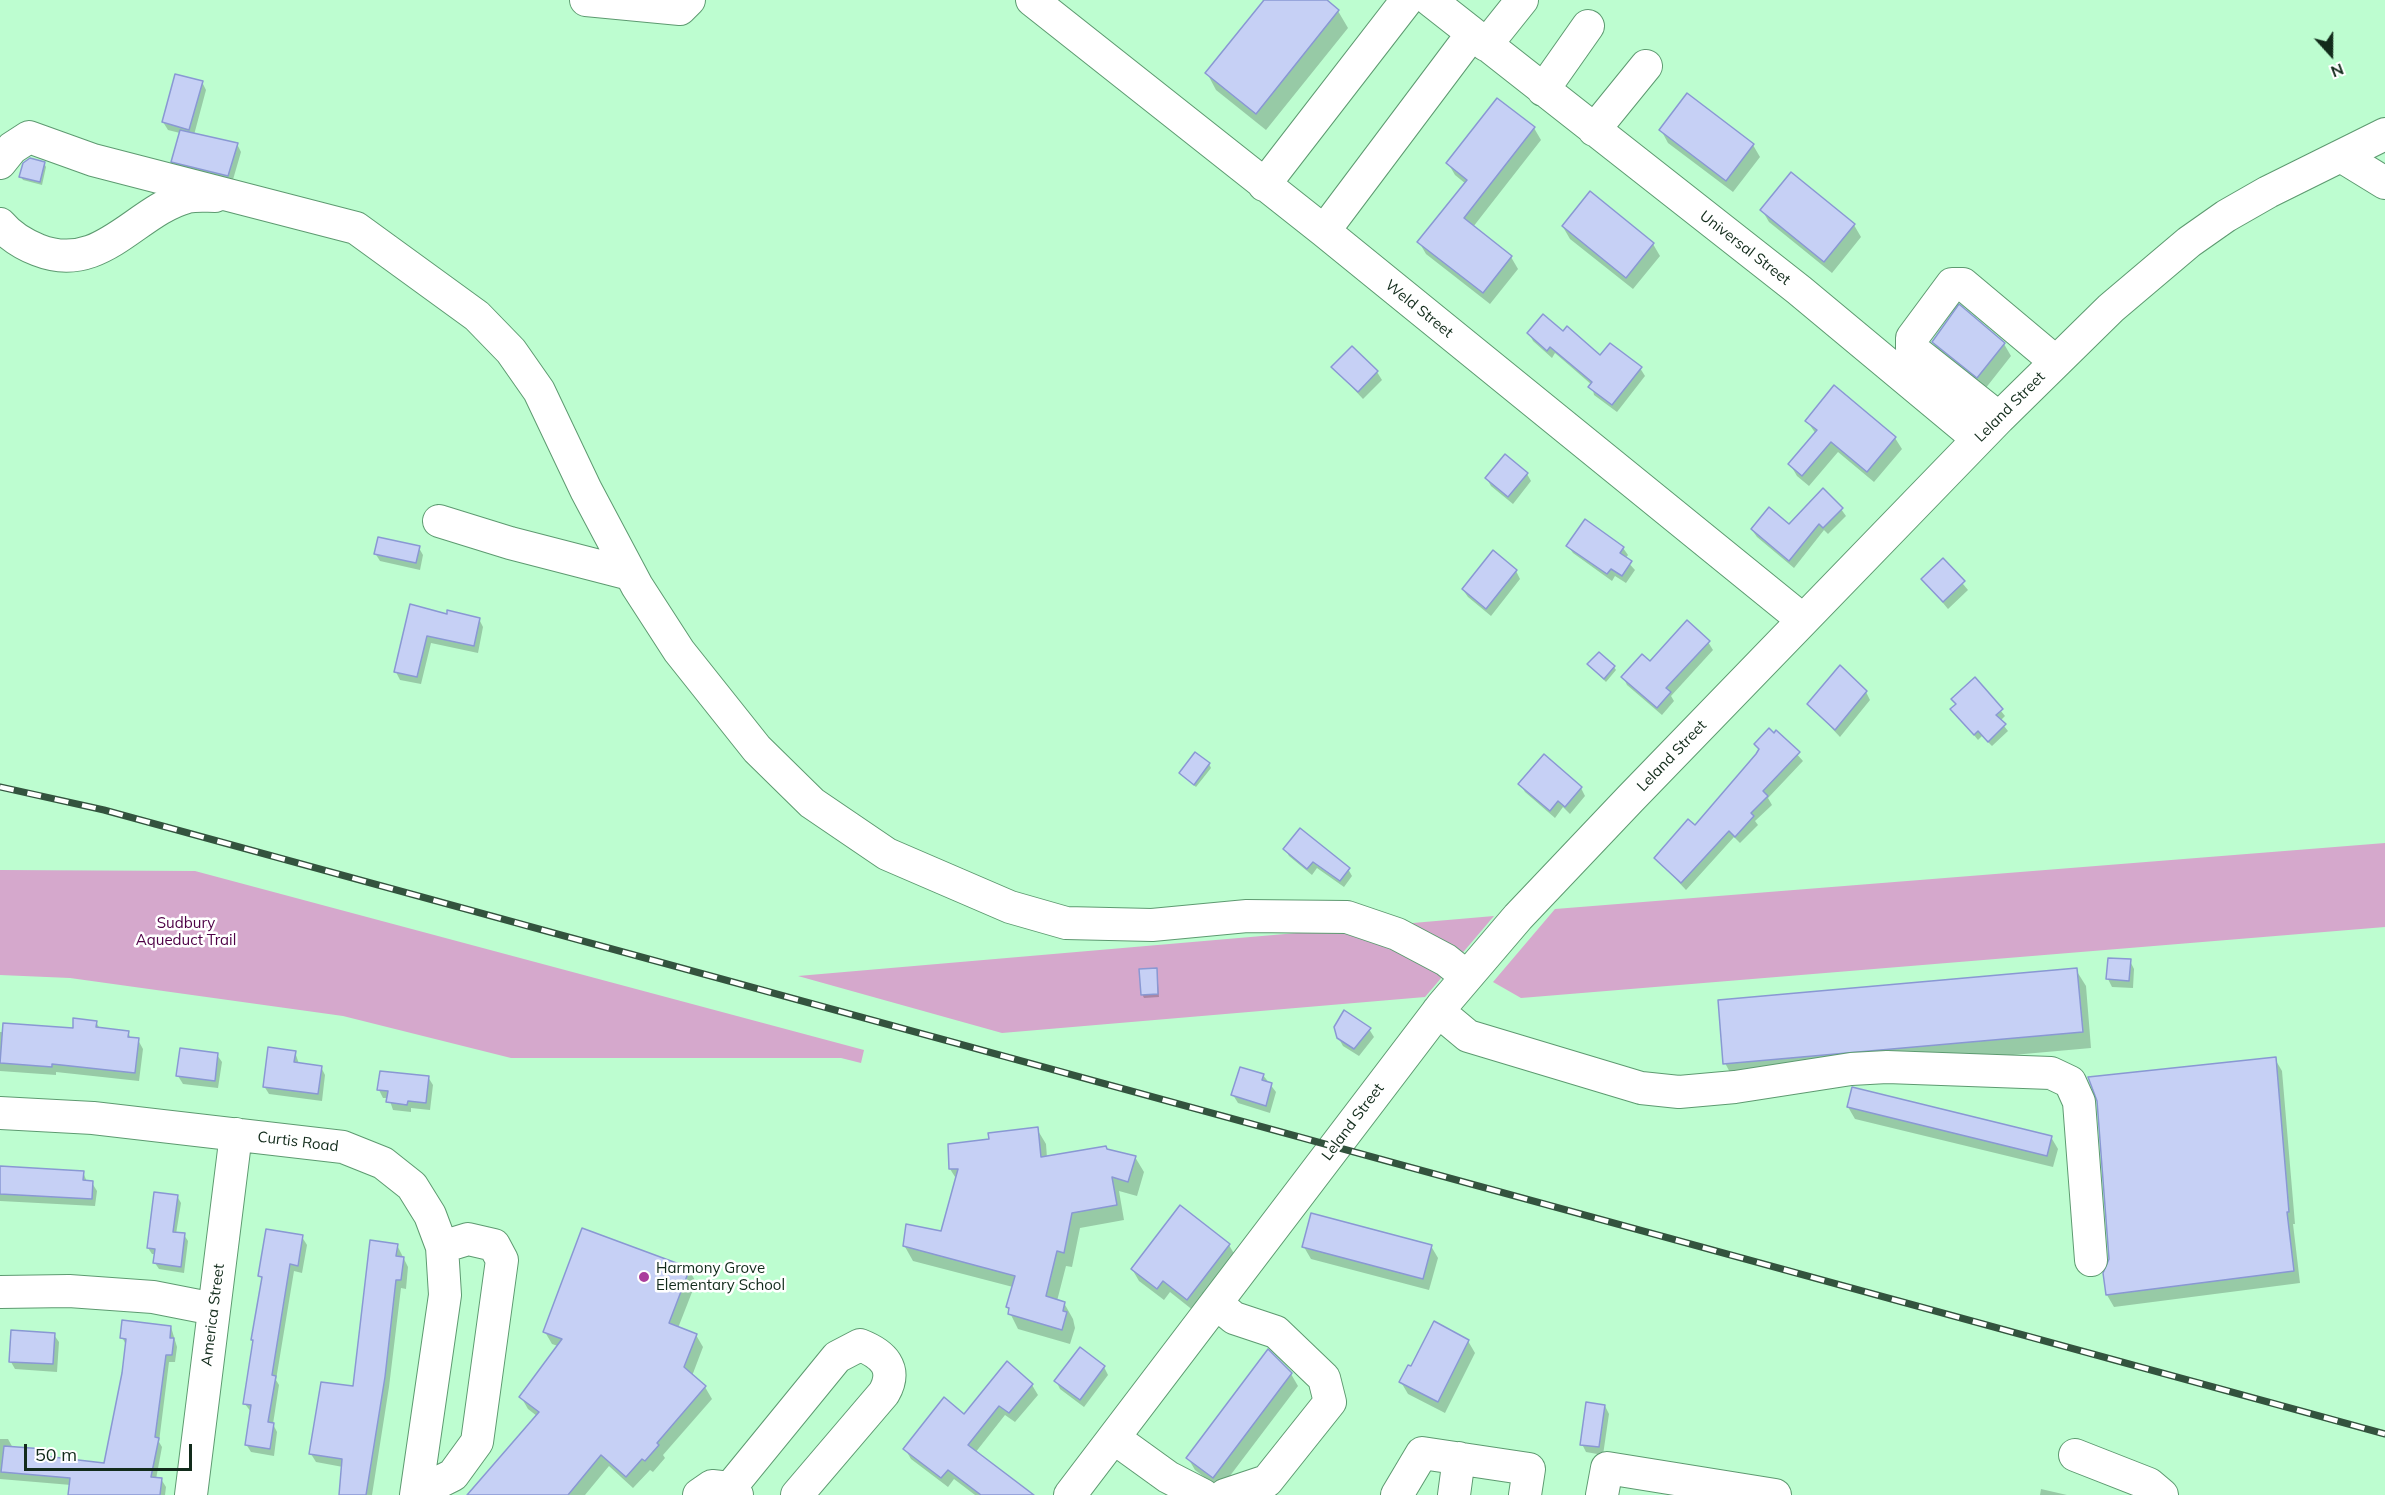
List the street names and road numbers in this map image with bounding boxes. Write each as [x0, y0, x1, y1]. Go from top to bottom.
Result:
street label: Universal Street [1696, 207, 1794, 289]
street label: Weld Street [1382, 276, 1456, 342]
street label: Leland Street [1971, 368, 2049, 446]
street label: Leland Street [1634, 717, 1710, 795]
street label: Leland Street [1318, 1080, 1388, 1164]
street label: Curtis Road [256, 1128, 340, 1156]
street label: America Street [198, 1263, 228, 1367]

